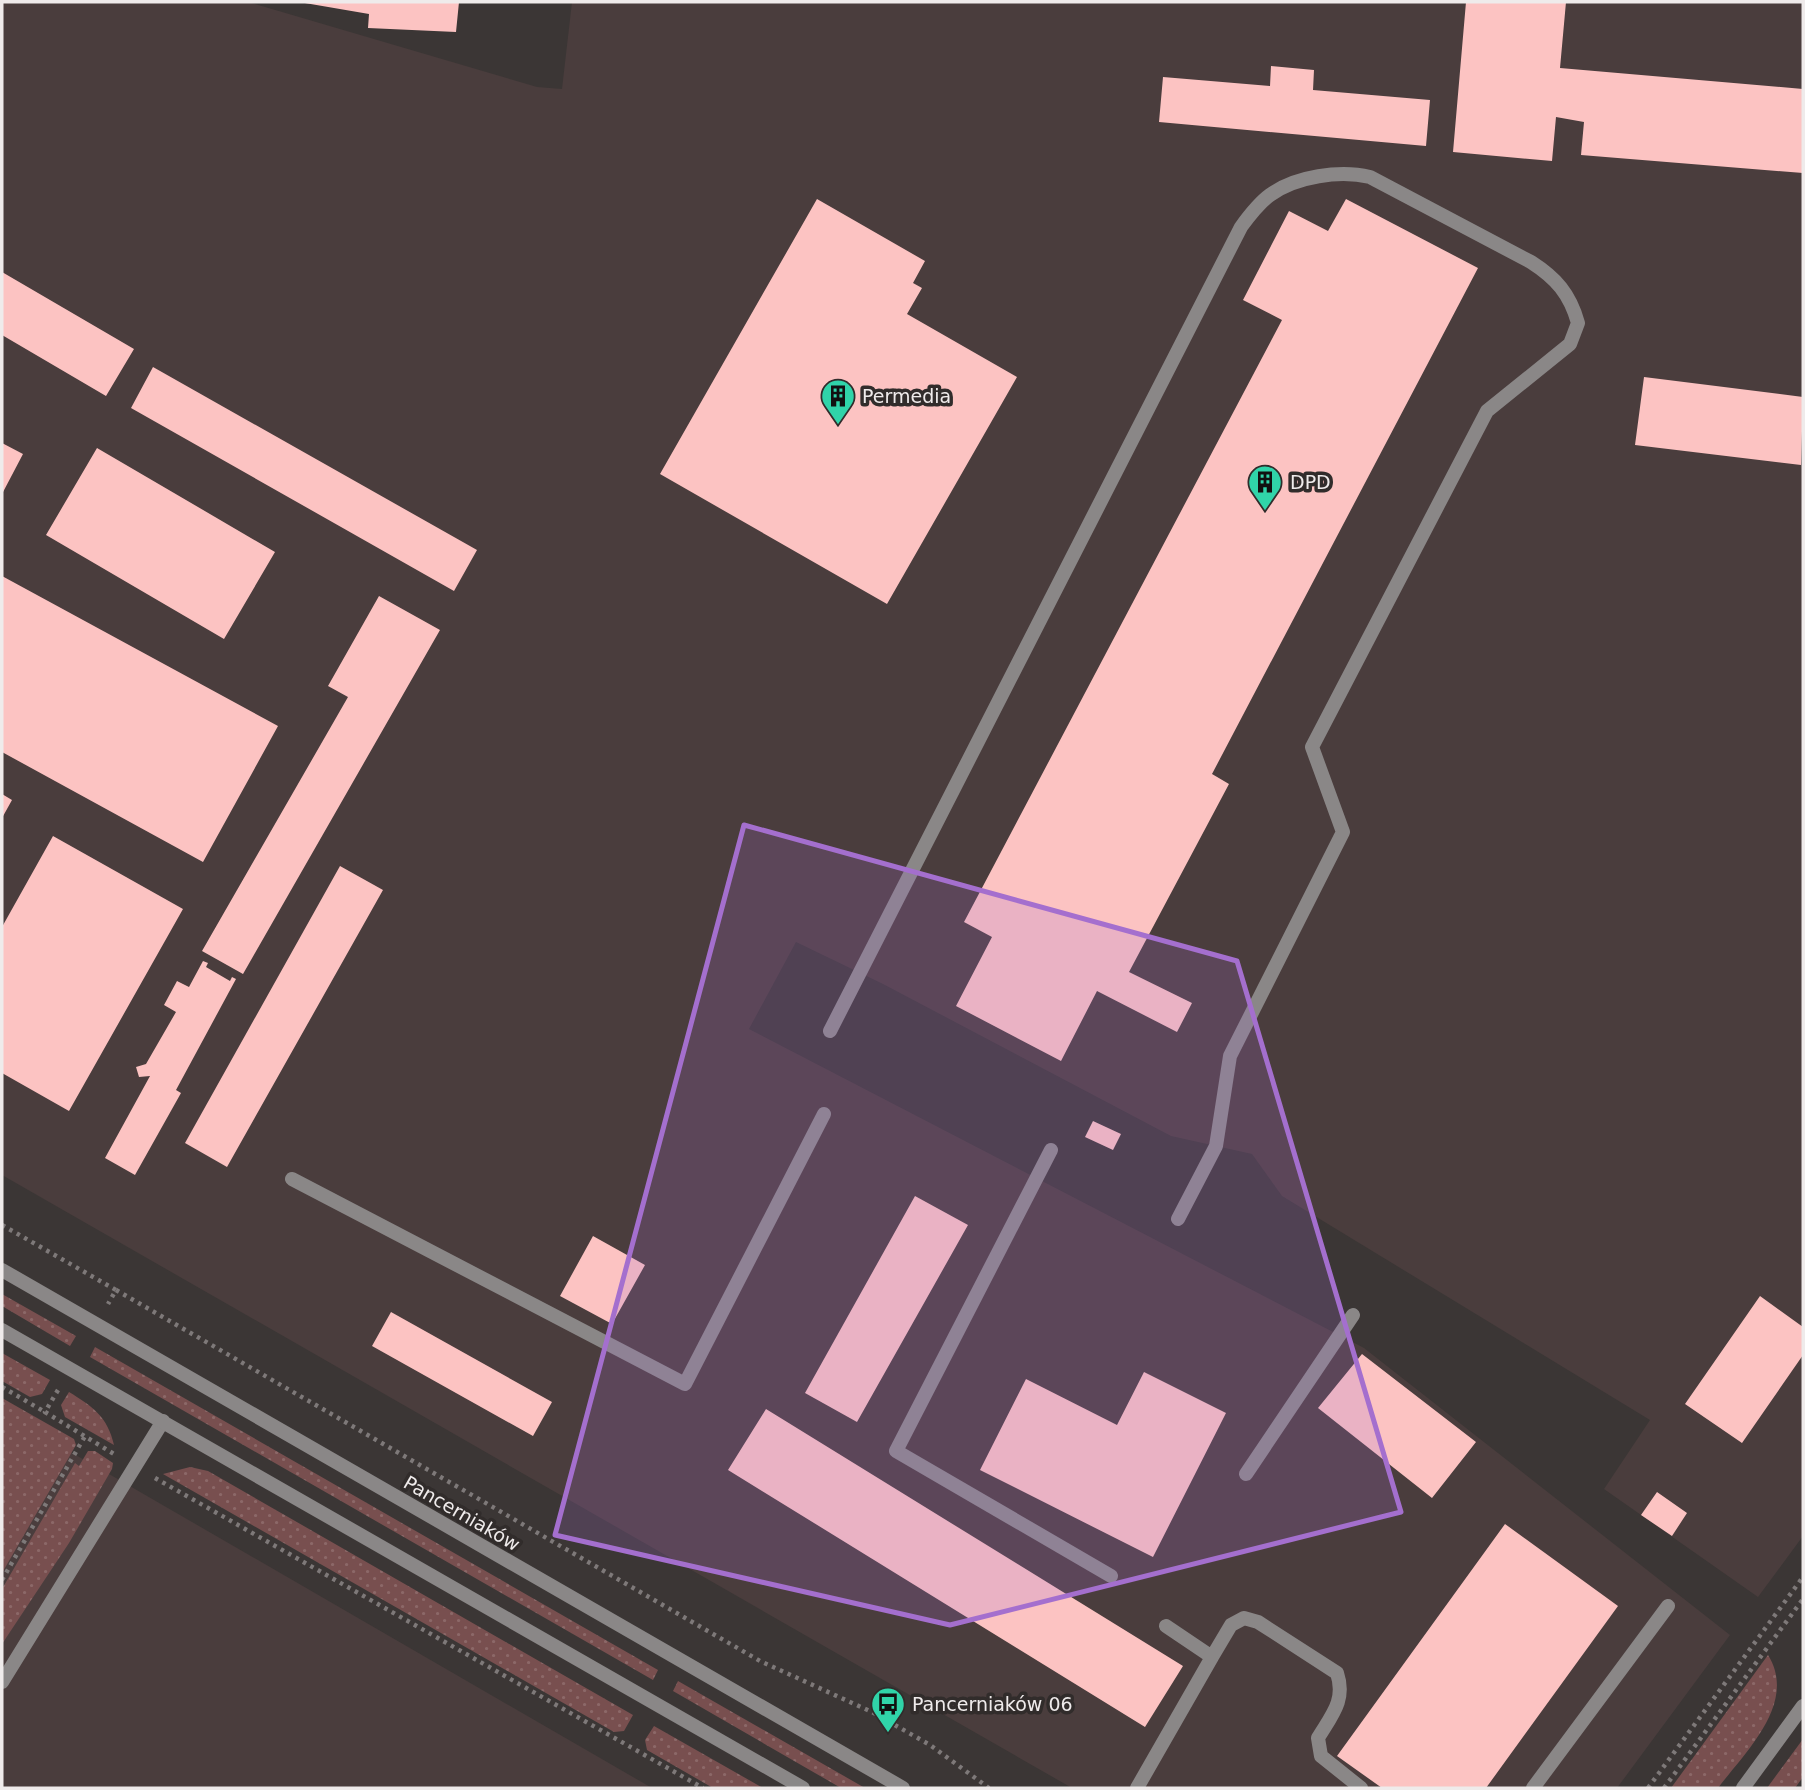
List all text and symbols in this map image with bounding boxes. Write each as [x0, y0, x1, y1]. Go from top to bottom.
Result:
building icon: Permedia [819, 377, 857, 426]
place label: Permedia [862, 385, 951, 407]
building icon: DPD [1246, 463, 1284, 512]
place label: DPD [1290, 471, 1331, 493]
street label: Pancerniaków [400, 1471, 524, 1555]
bus stop icon: Pancerniaków 06 [869, 1685, 907, 1734]
place label: Pancerniaków 06 [912, 1693, 1073, 1715]

